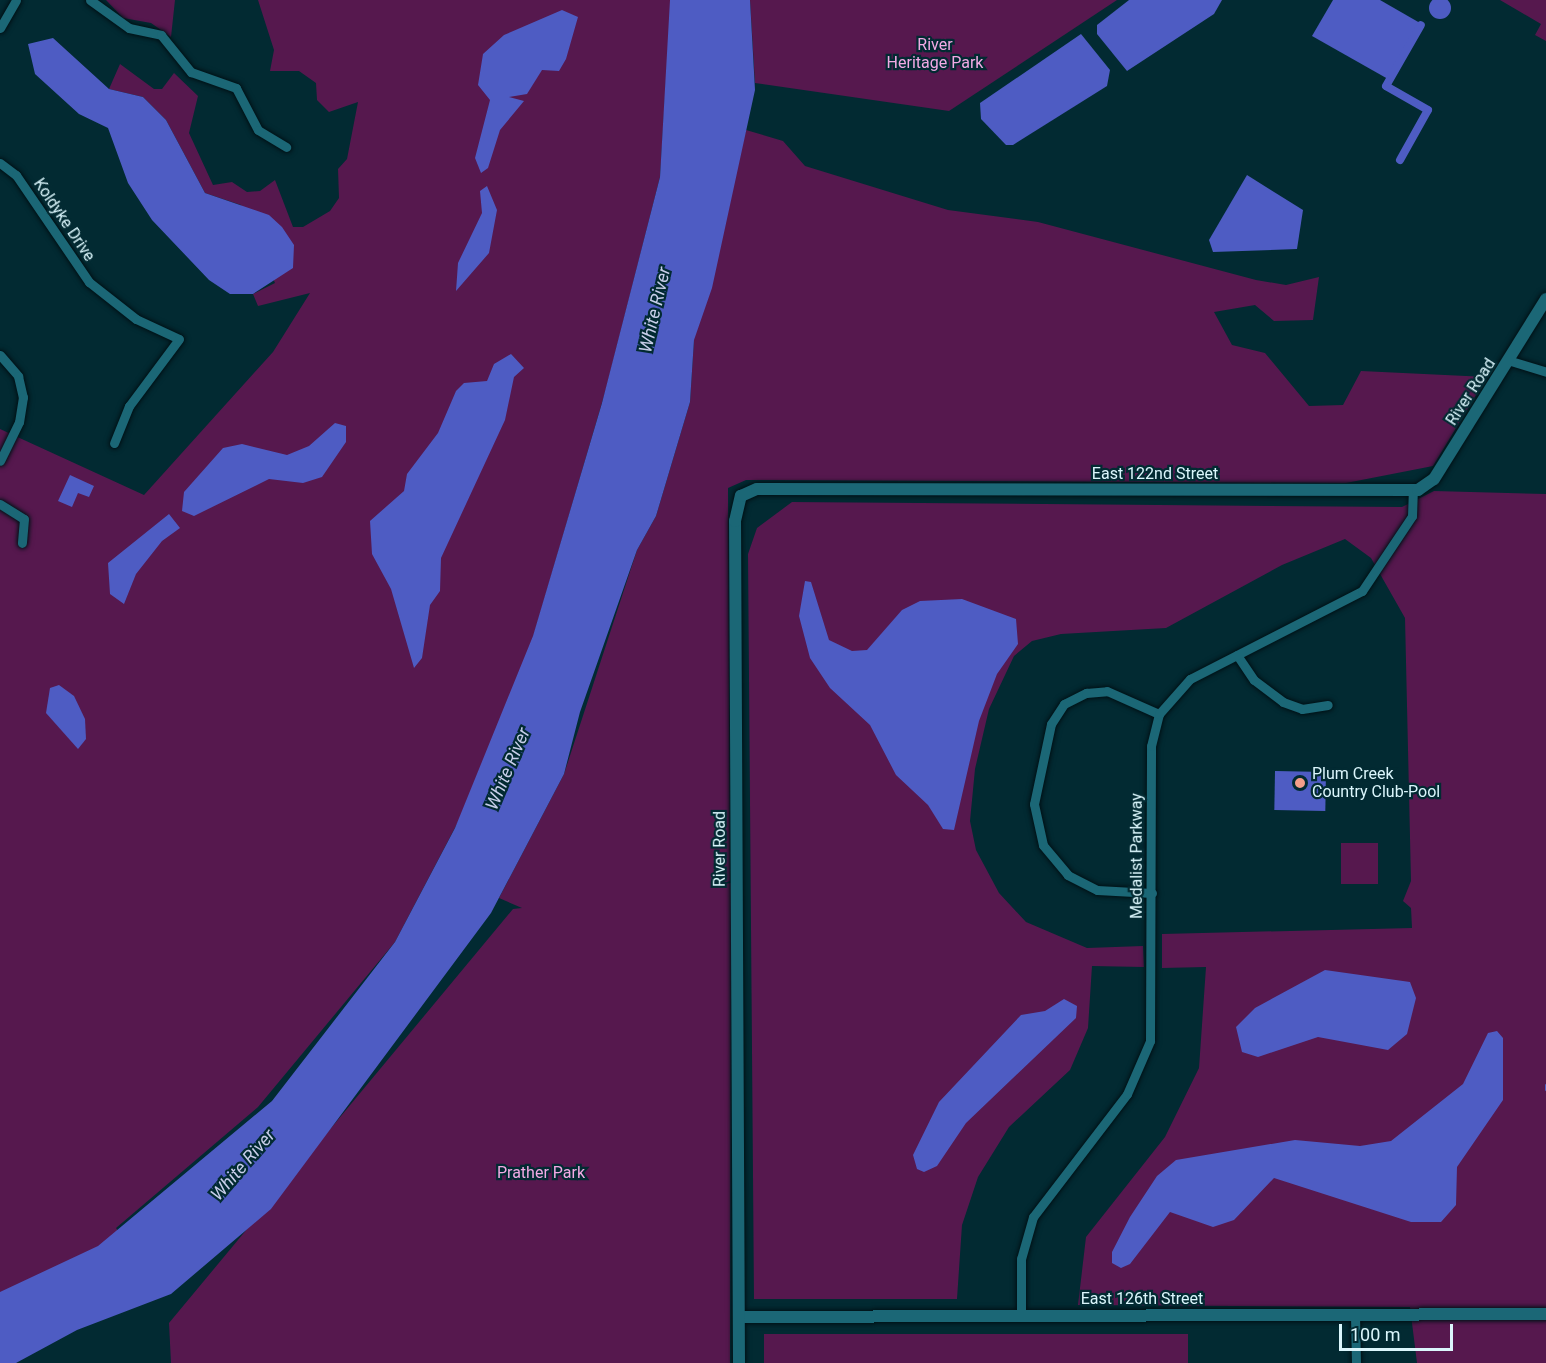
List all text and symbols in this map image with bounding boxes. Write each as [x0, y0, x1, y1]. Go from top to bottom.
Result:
park label: River Heritage Park [887, 35, 983, 73]
street label: Koldyke Drive [29, 175, 99, 265]
water label: White River [635, 265, 675, 355]
street label: River Road [1442, 355, 1500, 429]
street label: East 122nd Street [1092, 464, 1218, 484]
water label: White River [481, 725, 535, 813]
place label: Plum Creek Country Club-Pool [1312, 764, 1440, 802]
marker: Plum Creek Country Club-Pool [1293, 776, 1307, 790]
street label: Medalist Parkway [1127, 793, 1147, 919]
street label: River Road [710, 811, 730, 887]
water label: White River [206, 1125, 280, 1205]
park label: Prather Park [497, 1163, 585, 1183]
street label: East 126th Street [1081, 1289, 1203, 1309]
scale bar [1342, 1312, 1456, 1350]
text: 100 m [1350, 1324, 1401, 1345]

